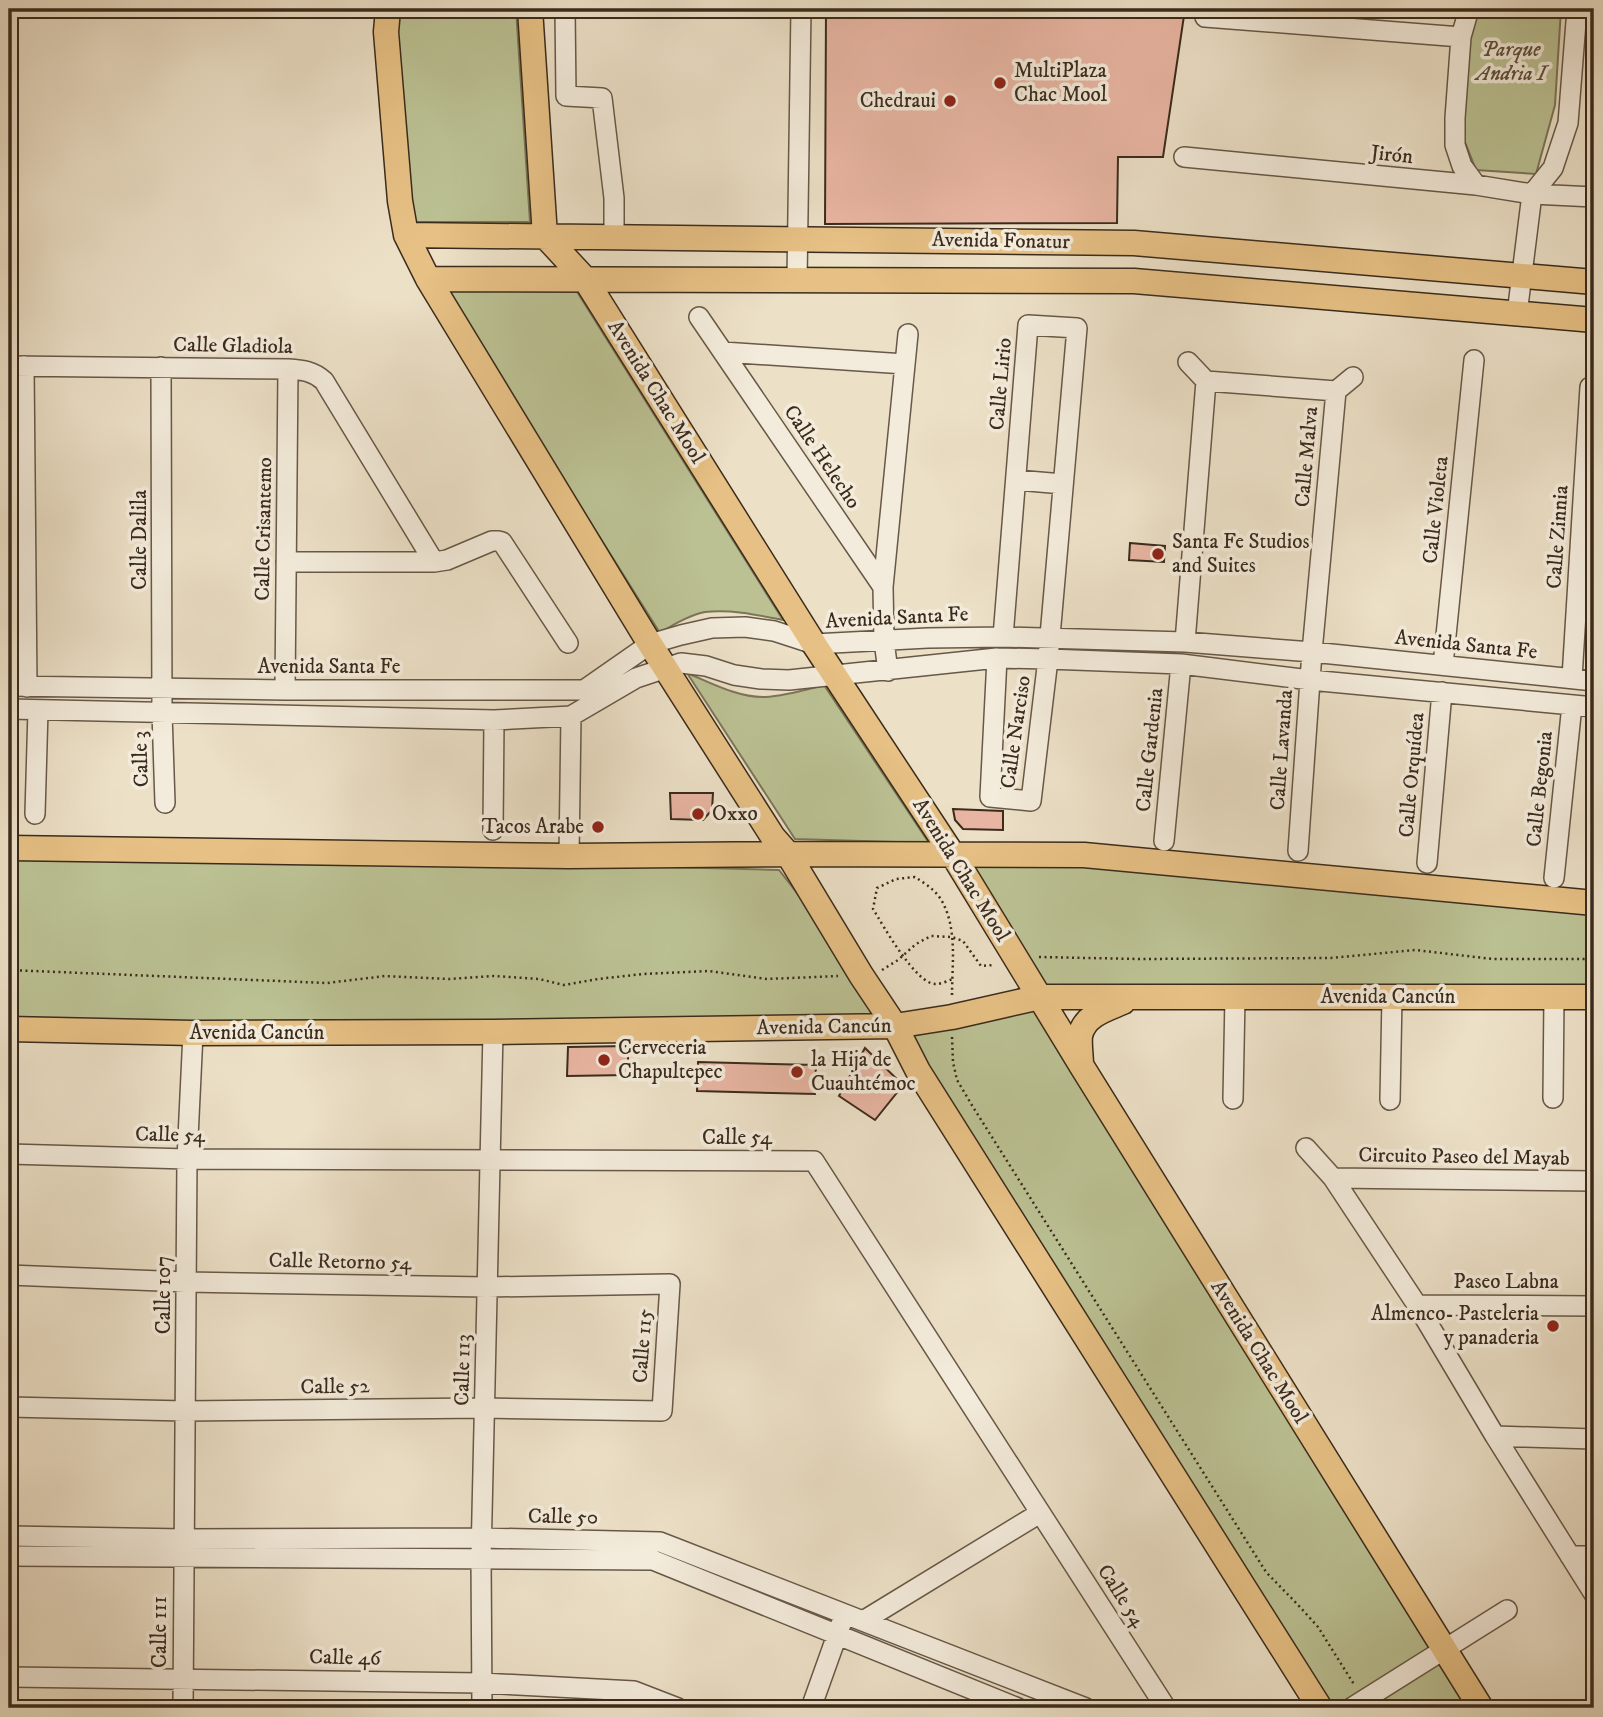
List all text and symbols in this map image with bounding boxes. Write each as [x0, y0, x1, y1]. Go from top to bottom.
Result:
park label: Parque Andria I [1474, 37, 1550, 87]
place label: MultiPlaza Chac Mool [1014, 58, 1108, 108]
marker: MultiPlaza Chac Mool [992, 75, 1008, 91]
place label: Chedraui [860, 88, 936, 114]
marker: Chedraui [942, 93, 958, 109]
street label: Jirón [1368, 140, 1414, 170]
street label: Avenida Fonatur [932, 227, 1070, 255]
street label: Avenida Chac Mool [601, 316, 711, 469]
street label: Calle Gladiola [173, 332, 293, 360]
street label: Calle Lirio [984, 337, 1018, 431]
street label: Calle Helecho [778, 400, 866, 514]
street label: Calle Malva [1290, 405, 1324, 508]
street label: Calle Violeta [1417, 455, 1455, 565]
street label: Calle Crisantemo [250, 457, 278, 601]
street label: Calle Zinnia [1541, 484, 1575, 590]
street label: Calle Dalila [127, 490, 153, 590]
place label: Santa Fe Studios and Suites [1172, 529, 1310, 579]
marker: Santa Fe Studios and Suites [1150, 546, 1166, 562]
street label: Avenida Santa Fe [825, 601, 969, 635]
street label: Avenida Santa Fe [1393, 625, 1539, 665]
street label: Avenida Santa Fe [257, 654, 401, 680]
street label: Calle Narciso [995, 674, 1037, 790]
street label: Calle Gardenia [1131, 687, 1169, 813]
street label: Calle Lavanda [1265, 689, 1299, 811]
street label: Calle Orquídea [1394, 711, 1430, 839]
street label: Calle 3 [127, 730, 155, 788]
street label: Calle Begonia [1521, 730, 1559, 848]
street label: Avenida Chac Mool [906, 794, 1016, 947]
place label: Oxxo [712, 801, 758, 827]
marker: Oxxo [690, 806, 706, 822]
place label: Tacos Arabe [482, 814, 584, 840]
marker: Tacos Arabe [590, 819, 606, 835]
street label: Avenida Cancún [1320, 984, 1456, 1010]
street label: Avenida Cancún [756, 1013, 892, 1041]
street label: Avenida Cancún [189, 1020, 325, 1046]
place label: Cerveceria Chapultepec [618, 1035, 723, 1085]
place label: la Hija de Cuauhtémoc [811, 1047, 915, 1097]
marker: Cerveceria Chapultepec [596, 1052, 612, 1068]
marker: la Hija de Cuauhtémoc [789, 1064, 805, 1080]
street label: Calle 54 [135, 1121, 206, 1149]
street label: Calle 54 [702, 1125, 773, 1151]
street label: Circuito Paseo del Mayab [1358, 1142, 1570, 1172]
street label: Calle Retorno 54 [268, 1248, 413, 1276]
street label: Calle 107 [151, 1256, 177, 1334]
street label: Paseo Labna [1453, 1269, 1559, 1295]
street label: Avenida Chac Mool [1204, 1276, 1314, 1429]
place label: Almenco- Pasteleria y panaderia [1371, 1301, 1539, 1351]
street label: Calle 115 [627, 1308, 659, 1384]
marker: Almenco- Pasteleria y panaderia [1545, 1318, 1561, 1334]
street label: Calle 113 [449, 1334, 477, 1406]
street label: Calle 52 [300, 1373, 371, 1401]
street label: Calle 50 [528, 1503, 598, 1531]
street label: Calle 54 [1091, 1560, 1151, 1633]
street label: Calle 111 [147, 1596, 173, 1668]
street label: Calle 46 [309, 1644, 382, 1672]

